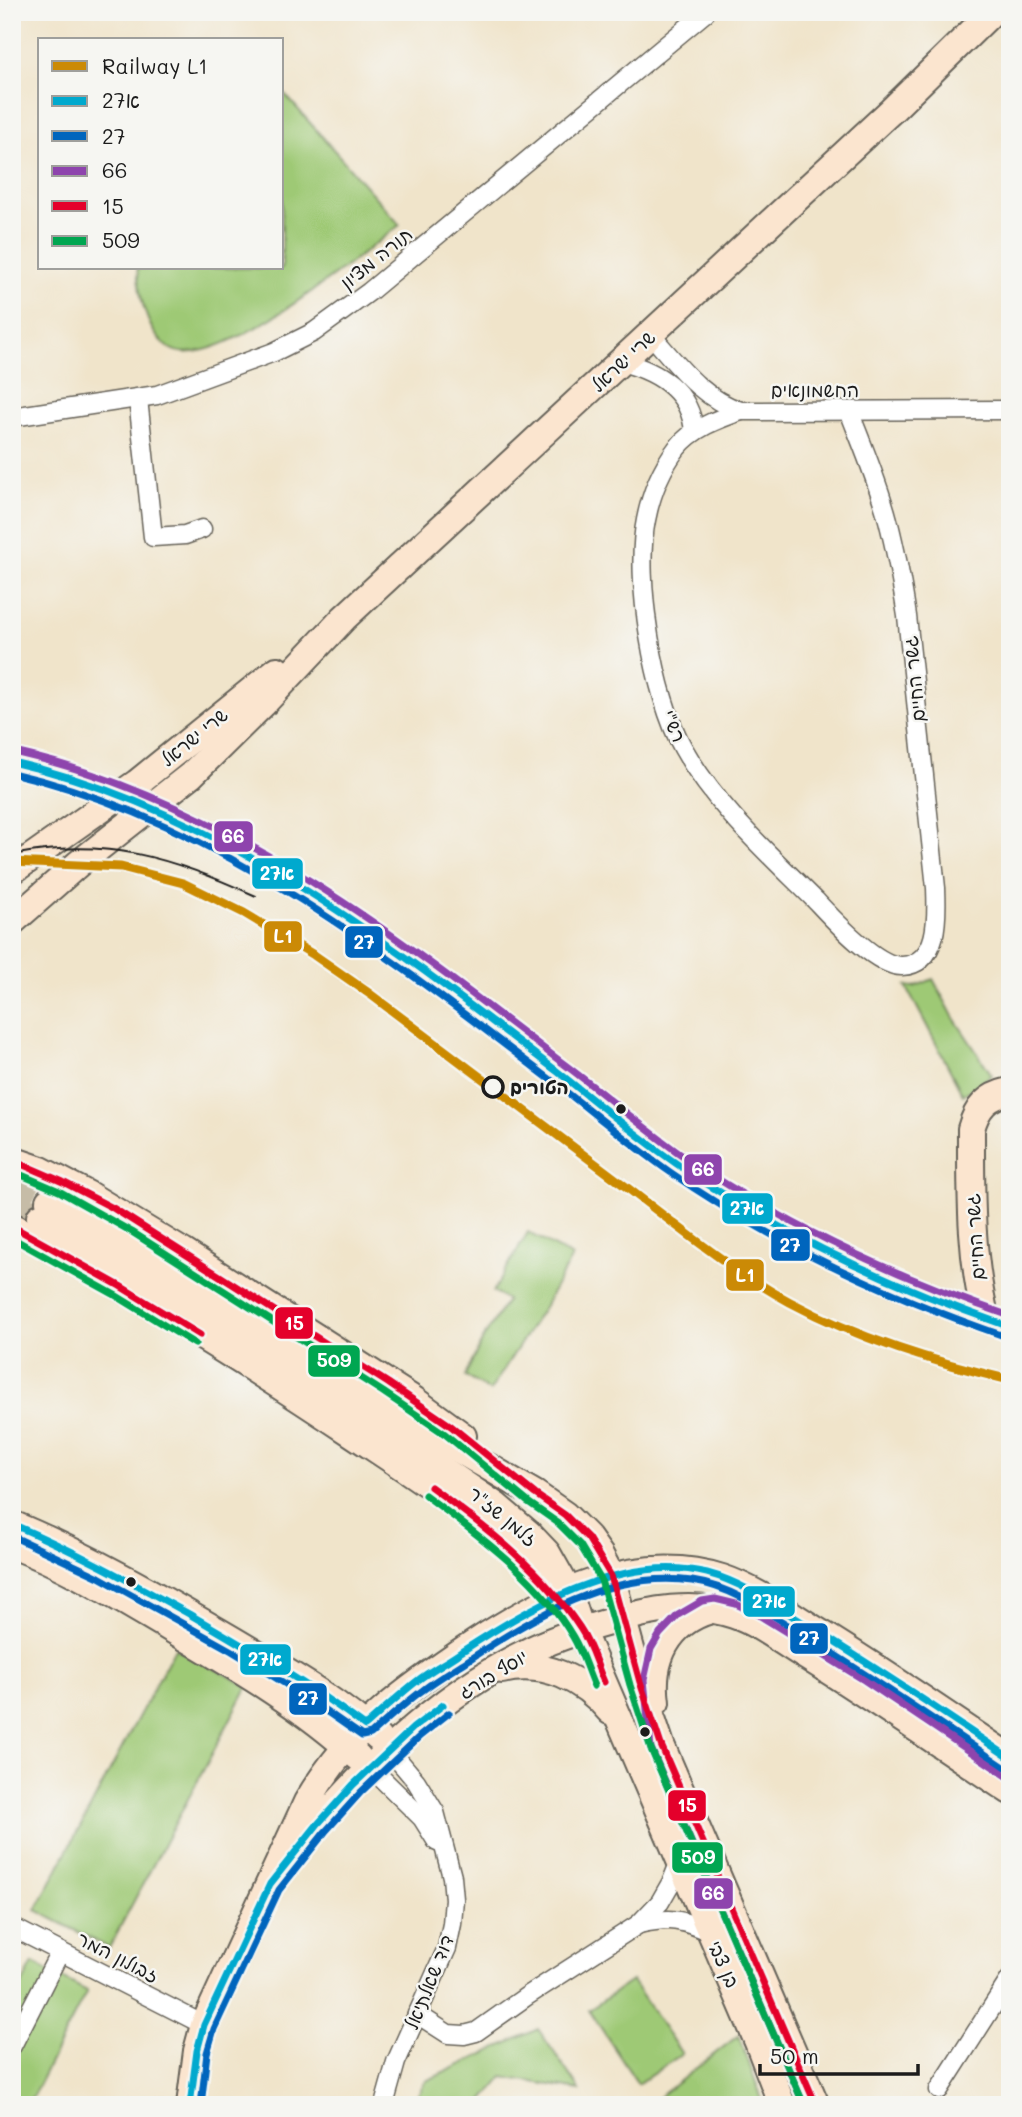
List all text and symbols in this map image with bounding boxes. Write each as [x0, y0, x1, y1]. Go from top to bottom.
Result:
legend [38, 38, 284, 270]
text: Railway L1 [102, 52, 208, 79]
text: 27א [102, 86, 140, 113]
text: 27 [102, 122, 125, 149]
text: 66 [102, 156, 127, 183]
text: 15 [102, 192, 124, 219]
street label: תורה מציון [334, 221, 417, 294]
text: 509 [102, 226, 140, 253]
street label: שרי ישראל [585, 324, 660, 397]
street label: החשמונאים [771, 377, 859, 402]
street label: גשר החיים [896, 634, 930, 724]
street label: שרי ישראל [155, 702, 232, 771]
street label: רש"י [657, 706, 692, 746]
line badge: 66 [213, 820, 254, 853]
text: 66 [222, 823, 245, 848]
line badge: 27א [251, 857, 304, 890]
text: 27א [260, 860, 295, 885]
line badge: L1 [263, 920, 303, 953]
text: L1 [273, 923, 293, 948]
line badge: 27 [344, 925, 384, 959]
text: 27 [353, 929, 375, 954]
place label: הטורים [510, 1074, 569, 1099]
marker: הטורים [482, 1076, 504, 1098]
unlabelled marker [614, 1102, 628, 1116]
line badge: 66 [683, 1153, 723, 1186]
text: 66 [692, 1156, 715, 1181]
line badge: 27א [721, 1192, 774, 1225]
street label: גשר החיים [959, 1193, 990, 1281]
text: 27א [730, 1195, 765, 1220]
line badge: 27 [770, 1228, 811, 1262]
text: 27 [779, 1232, 801, 1257]
line badge: L1 [725, 1258, 765, 1292]
text: L1 [735, 1262, 755, 1287]
line badge: 15 [274, 1306, 314, 1340]
text: 15 [284, 1310, 304, 1335]
line badge: 509 [307, 1344, 361, 1378]
text: 509 [317, 1347, 352, 1372]
street label: זלמן שז"ר [463, 1480, 543, 1552]
unlabelled marker [124, 1575, 138, 1589]
line badge: 27א [742, 1585, 796, 1618]
text: 27א [752, 1588, 787, 1613]
line badge: 27 [789, 1622, 829, 1655]
text: 27 [798, 1625, 820, 1650]
line badge: 27א [239, 1643, 292, 1676]
street label: יוסף בורג [454, 1643, 532, 1704]
text: 27א [248, 1646, 283, 1671]
line badge: 27 [288, 1682, 328, 1716]
text: 27 [297, 1685, 319, 1710]
unlabelled marker [638, 1725, 652, 1739]
line badge: 15 [667, 1789, 707, 1822]
text: 15 [677, 1792, 697, 1817]
line badge: 509 [671, 1841, 724, 1874]
text: 509 [681, 1844, 716, 1869]
line badge: 66 [693, 1877, 734, 1910]
text: 66 [702, 1880, 725, 1905]
street label: זבולון המר [73, 1925, 163, 1988]
street label: דוד שאלתיאל [398, 1931, 459, 2033]
street label: בן צבי [703, 1936, 746, 1991]
scale bar [760, 2033, 917, 2077]
text: 50 m [770, 2042, 819, 2069]

